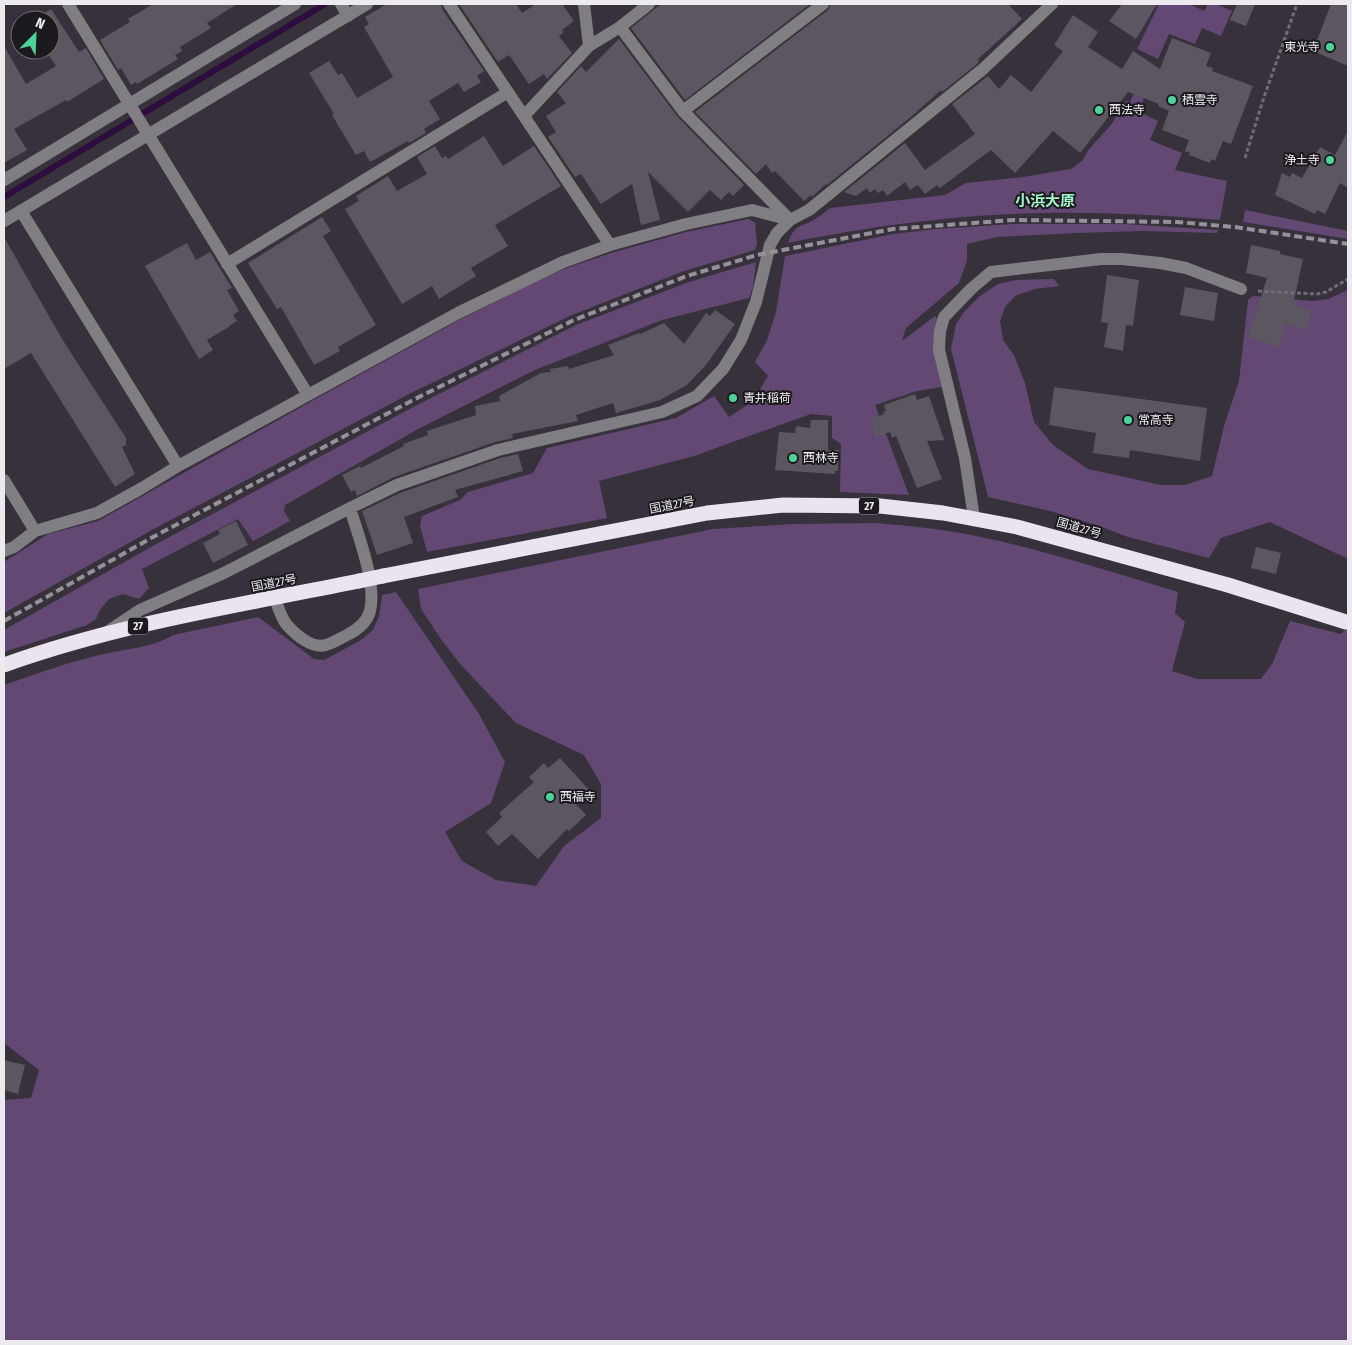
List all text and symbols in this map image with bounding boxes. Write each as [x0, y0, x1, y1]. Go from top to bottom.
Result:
north arrow [10, 10, 60, 60]
text: N [33, 14, 47, 33]
place label: 東光寺 [1284, 40, 1320, 54]
marker: 東光寺 [1324, 41, 1336, 53]
place label: 栖雲寺 [1182, 93, 1218, 107]
marker: 栖雲寺 [1166, 94, 1178, 106]
place label: 西法寺 [1109, 103, 1145, 117]
marker: 西法寺 [1093, 104, 1105, 116]
place label: 浄土寺 [1284, 153, 1320, 167]
marker: 浄土寺 [1324, 154, 1336, 166]
district label: 小浜大原 [1015, 192, 1075, 210]
place label: 青井稲荷 [743, 391, 791, 405]
marker: 青井稲荷 [727, 392, 739, 404]
place label: 常高寺 [1138, 413, 1174, 427]
marker: 常高寺 [1122, 414, 1134, 426]
place label: 西林寺 [803, 451, 839, 465]
marker: 西林寺 [787, 452, 799, 464]
street label: 国道27号 [648, 494, 696, 516]
road number: 27 [859, 498, 879, 514]
street label: 国道27号 [1055, 515, 1103, 541]
street label: 国道27号 [250, 572, 298, 594]
road number: 27 [128, 618, 148, 634]
place label: 西福寺 [560, 790, 596, 804]
marker: 西福寺 [544, 791, 556, 803]

